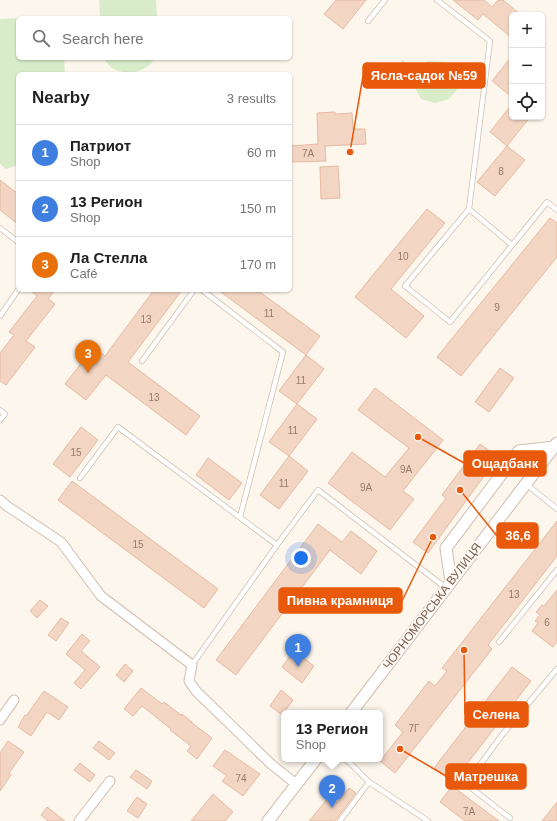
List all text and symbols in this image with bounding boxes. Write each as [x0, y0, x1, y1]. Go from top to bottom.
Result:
map controls [509, 12, 545, 120]
button: + [509, 12, 545, 48]
search box [16, 16, 292, 60]
icon: search [30, 27, 52, 49]
text: Search here [62, 30, 144, 47]
button: − [509, 48, 545, 84]
callout: Ясла-садок №59 [363, 63, 485, 88]
text: Ясла-садок №59 [371, 68, 477, 83]
button: locate [509, 84, 545, 120]
text: Nearby [32, 88, 90, 107]
text: 3 results [227, 91, 276, 106]
text: Патриот [70, 137, 131, 154]
text: 1 [41, 145, 49, 160]
text: 60 m [247, 145, 276, 160]
house number: 7А [302, 148, 314, 159]
text: Shop [70, 154, 100, 169]
house number: 8 [498, 166, 504, 177]
text: 13 Регион [70, 193, 143, 210]
text: 2 [41, 201, 49, 216]
text: 150 m [240, 201, 276, 216]
text: Shop [70, 210, 100, 225]
text: Ла Стелла [70, 249, 147, 266]
house number: 10 [397, 251, 409, 262]
text: 3 [41, 257, 49, 272]
text: 170 m [240, 257, 276, 272]
text: Café [70, 266, 97, 281]
house number: 9 [494, 302, 500, 313]
house number: 11 [264, 308, 275, 319]
house number: 13 [140, 314, 152, 325]
pin: 3 [75, 340, 101, 373]
house number: 11 [296, 375, 307, 386]
house number: 13 [148, 392, 160, 403]
house number: 11 [288, 425, 299, 436]
house number: 15 [70, 447, 82, 458]
callout: Ощадбанк [464, 451, 546, 476]
text: Ощадбанк [472, 456, 539, 471]
house number: 9А [400, 464, 412, 475]
house number: 11 [279, 478, 290, 489]
house number: 9А [360, 482, 372, 493]
callout: 36,6 [497, 523, 538, 548]
text: 36,6 [505, 528, 531, 543]
house number: 15 [132, 539, 144, 550]
street label: ЧОРНОМОРСЬКА ВУЛИЦЯ [380, 540, 484, 672]
your location [291, 548, 311, 568]
callout: Пивна крамниця [279, 588, 402, 613]
house number: 13 [508, 589, 520, 600]
text: Пивна крамниця [287, 593, 393, 608]
house number: 6 [544, 617, 550, 628]
pin: 1 [285, 634, 311, 667]
callout: Селена [465, 702, 528, 727]
text: Селена [472, 707, 520, 722]
popup [281, 710, 383, 762]
text: 13 Регион [296, 720, 368, 737]
house number: 7Г [409, 723, 420, 734]
text: Shop [296, 737, 326, 752]
callout: Матрешка [446, 764, 526, 789]
text: Матрешка [454, 769, 519, 784]
house number: 74 [235, 773, 247, 784]
pin: 2 [319, 775, 345, 808]
house number: 7А [463, 806, 475, 817]

